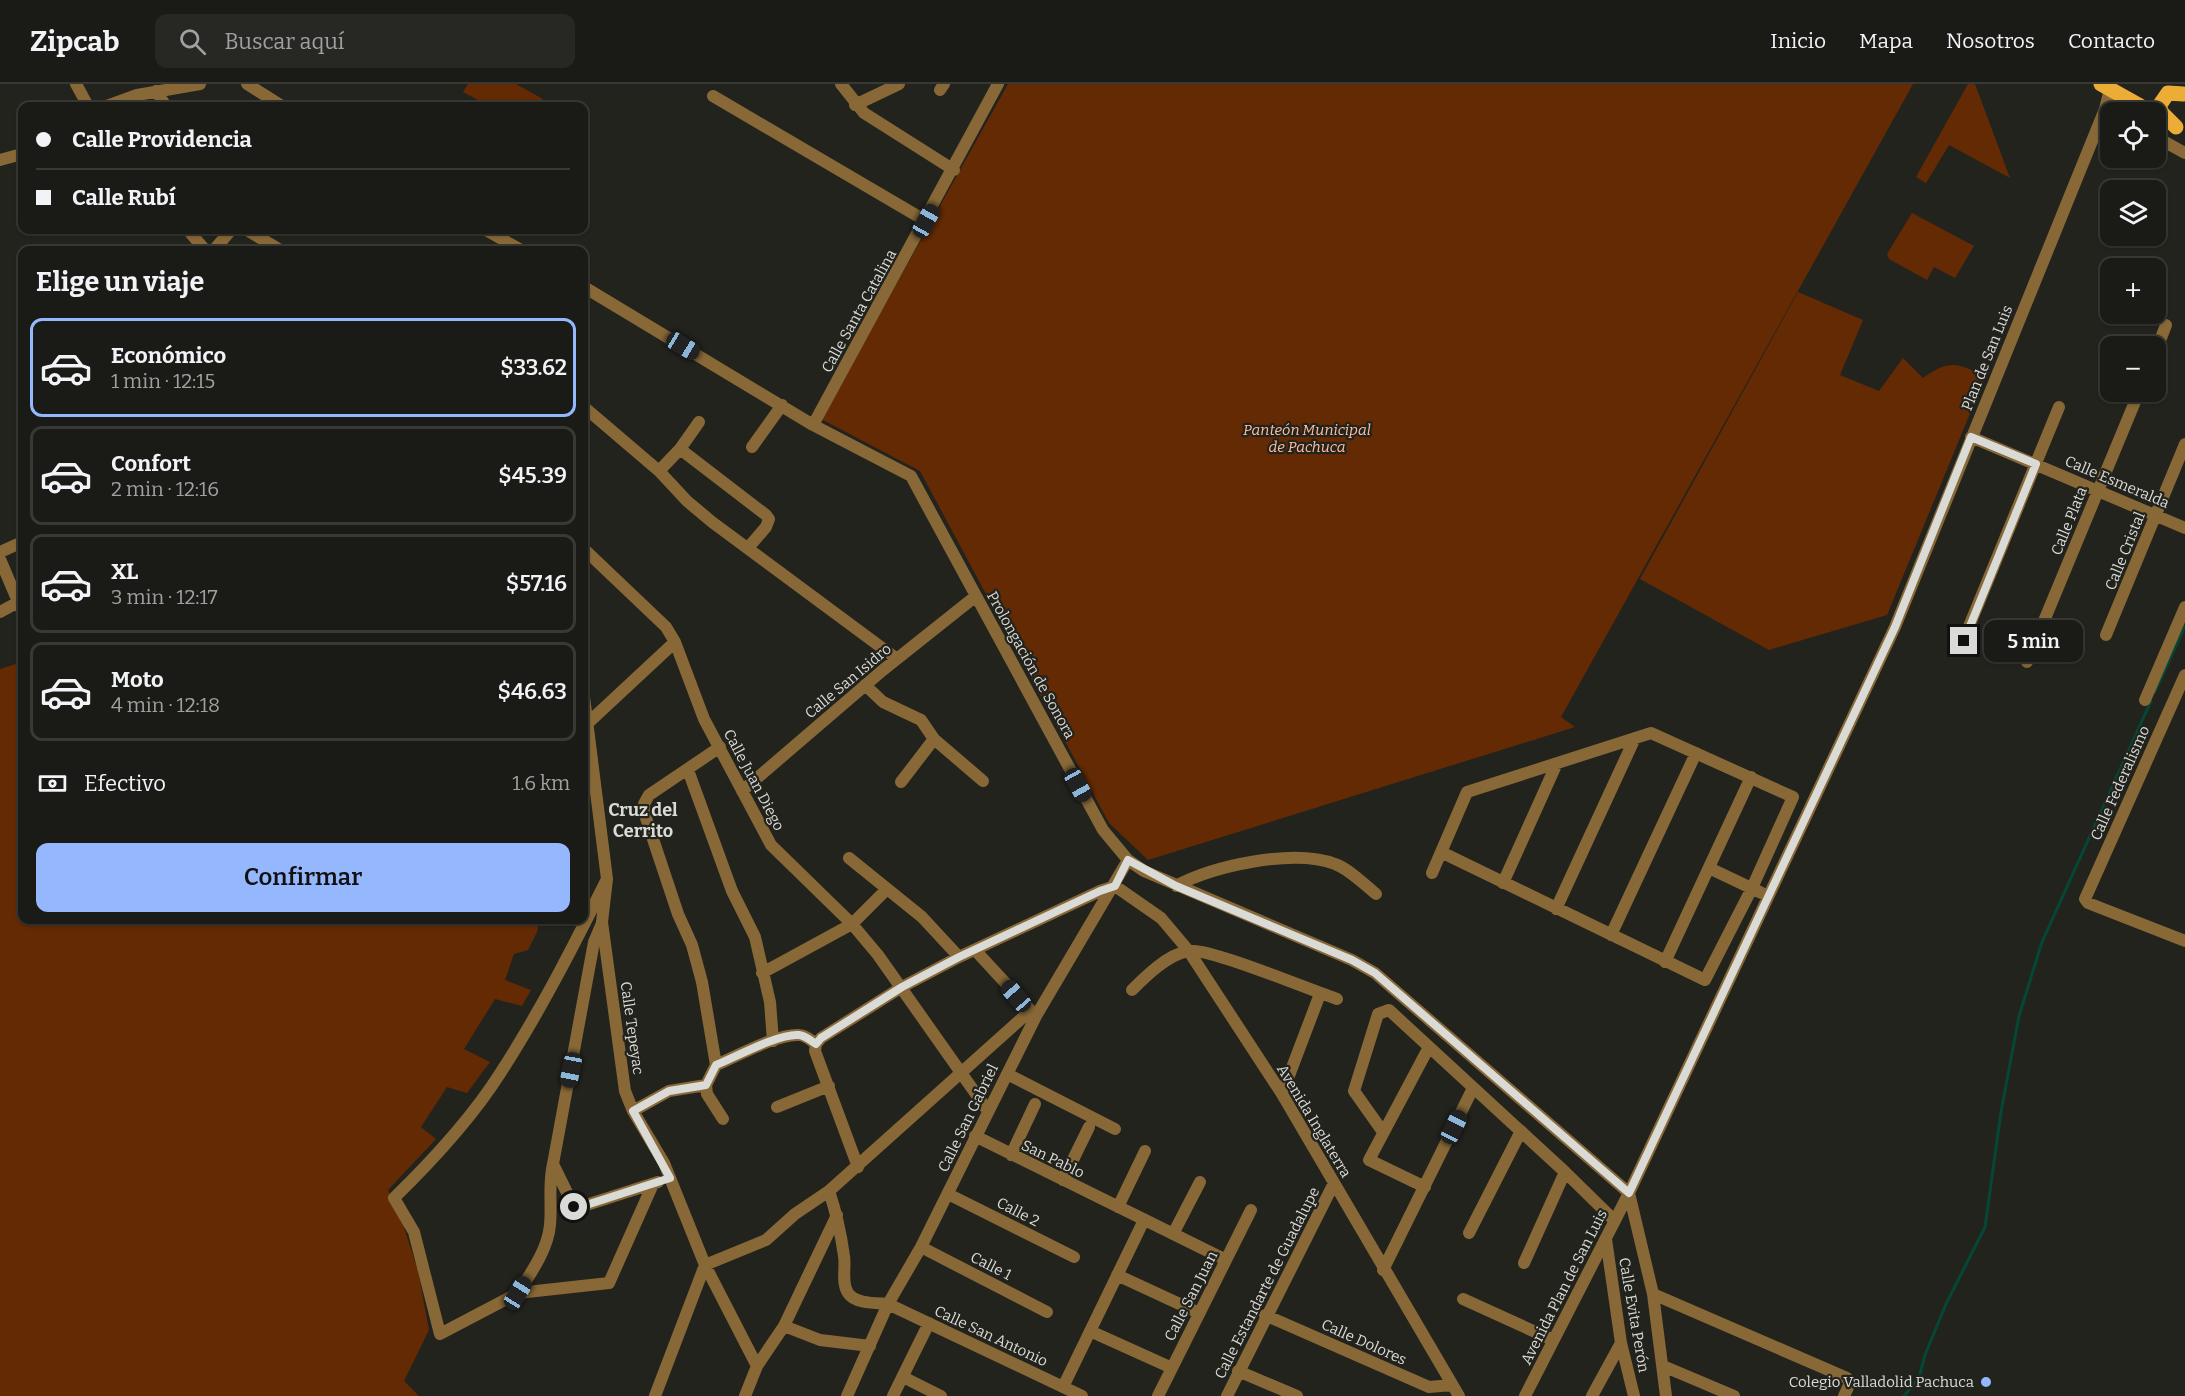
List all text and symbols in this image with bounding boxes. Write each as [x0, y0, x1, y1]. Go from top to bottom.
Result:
search box [155, 14, 575, 68]
text: Zipcab [30, 25, 119, 58]
icon: search [176, 25, 209, 58]
text: Buscar aquí [224, 28, 344, 55]
text: Inicio [1770, 28, 1826, 54]
text: Mapa [1859, 28, 1913, 54]
text: Nosotros [1946, 28, 2035, 54]
text: Contacto [2068, 28, 2155, 54]
map controls [2100, 102, 2166, 402]
button: locate [2100, 102, 2166, 168]
text: Calle Providencia [72, 126, 252, 153]
button: layers [2100, 180, 2166, 246]
text: Calle Rubí [72, 184, 176, 211]
car [909, 201, 943, 241]
street label: Calle Santa Catalina [818, 246, 900, 376]
button: + [2100, 258, 2166, 324]
text: Elige un viaje [36, 266, 204, 298]
street label: Plan de San Luis [1958, 303, 2016, 413]
car [663, 329, 703, 363]
button: − [2100, 336, 2166, 402]
icon: car [39, 341, 93, 395]
text: Económico [111, 342, 226, 369]
text: $33.62 [500, 354, 567, 381]
text: 1 min · 12:15 [111, 369, 215, 393]
park label: Panteón Municipal de Pachuca [1243, 421, 1371, 456]
icon: car [39, 449, 93, 503]
text: Confort [111, 450, 191, 477]
street label: Calle Esmeralda [2062, 452, 2172, 512]
text: $45.39 [498, 462, 567, 489]
text: 2 min · 12:16 [111, 477, 219, 501]
street label: Calle Plata [2047, 484, 2091, 558]
street label: Calle Cristal [2101, 509, 2149, 593]
icon: car [39, 557, 93, 611]
text: XL [111, 558, 138, 585]
text: $57.16 [506, 570, 567, 597]
text: 3 min · 12:17 [111, 585, 218, 609]
street label: Prolongación de Sonora [983, 588, 1079, 742]
callout: 5 min [1985, 620, 2084, 662]
route end [1950, 627, 1977, 654]
text: 5 min [2007, 629, 2060, 653]
street label: Calle San Isidro [801, 640, 895, 722]
icon: car [39, 665, 93, 719]
text: Moto [111, 666, 164, 693]
text: $46.63 [497, 678, 567, 705]
text: 4 min · 12:18 [111, 693, 220, 717]
street label: Calle Federalismo [2087, 723, 2153, 843]
street label: Calle Juan Diego [720, 726, 788, 834]
car [1061, 765, 1095, 805]
icon: cash [36, 767, 69, 800]
text: Efectivo [84, 770, 166, 797]
text: 1.6 km [512, 771, 570, 795]
district label: Cruz del Cerrito [608, 799, 678, 842]
button: Confirmar [36, 843, 570, 912]
car [997, 977, 1035, 1015]
street label: Calle Tepeyac [617, 980, 647, 1076]
car [559, 1051, 583, 1089]
street label: Calle San Gabriel [934, 1061, 1002, 1175]
street label: Avenida Inglaterra [1273, 1061, 1355, 1181]
car [1438, 1107, 1470, 1147]
street label: San Pablo [1019, 1136, 1087, 1182]
street label: Calle Estandarte de Guadalupe [1211, 1184, 1323, 1382]
route start [560, 1193, 587, 1220]
street label: Calle 2 [994, 1194, 1042, 1230]
street label: Avenida Plan de San Luis [1517, 1206, 1611, 1368]
street label: Calle 1 [968, 1248, 1014, 1284]
street label: Calle San Juan [1161, 1248, 1222, 1344]
street label: Calle Evita Perón [1615, 1256, 1653, 1374]
car [501, 1273, 535, 1313]
street label: Calle San Antonio [931, 1302, 1051, 1370]
street label: Calle Dolores [1319, 1315, 1409, 1369]
place label: Colegio Valladolid Pachuca [1789, 1373, 1974, 1391]
marker: Colegio Valladolid Pachuca [1979, 1375, 1993, 1389]

